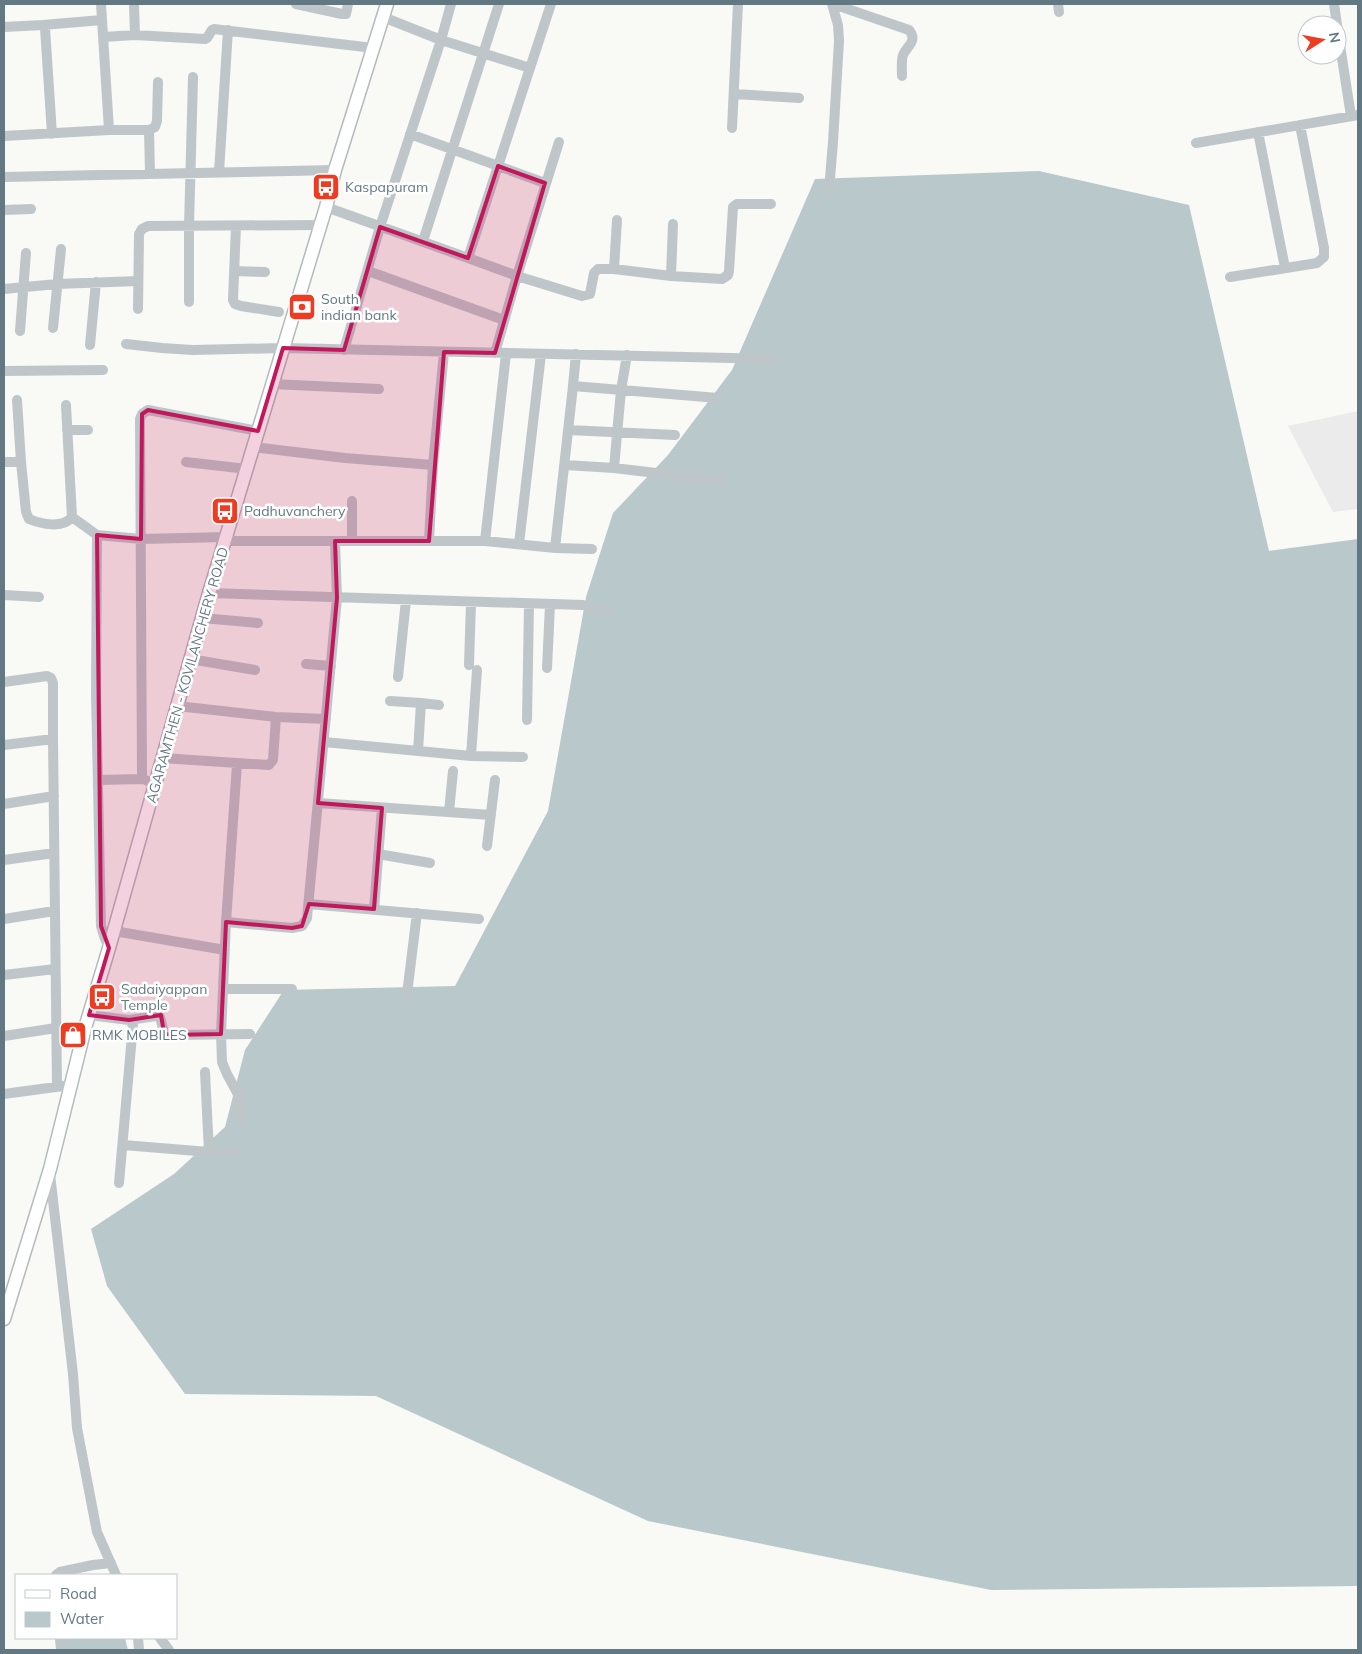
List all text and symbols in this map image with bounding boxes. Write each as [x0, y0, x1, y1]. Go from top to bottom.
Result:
north arrow [1297, 15, 1347, 65]
text: N [1325, 31, 1345, 44]
bus stop icon: Kaspapuram [311, 172, 341, 202]
place label: Kaspapuram [345, 178, 428, 196]
place label: South indian bank [321, 290, 398, 324]
bank icon: South indian bank [287, 292, 317, 322]
bus stop icon: Padhuvanchery [210, 496, 240, 526]
place label: Padhuvanchery [244, 502, 346, 520]
street label: AGARAMTHEN - KOVILANCHERY ROAD [142, 545, 232, 805]
place label: Sadaiyappan Temple [121, 980, 207, 1014]
bus stop icon: Sadaiyappan Temple [87, 982, 117, 1012]
shop icon: RMK MOBILES [58, 1020, 88, 1050]
place label: RMK MOBILES [92, 1026, 187, 1044]
legend [15, 1574, 178, 1639]
text: Road [60, 1584, 97, 1603]
text: Water [60, 1609, 104, 1628]

